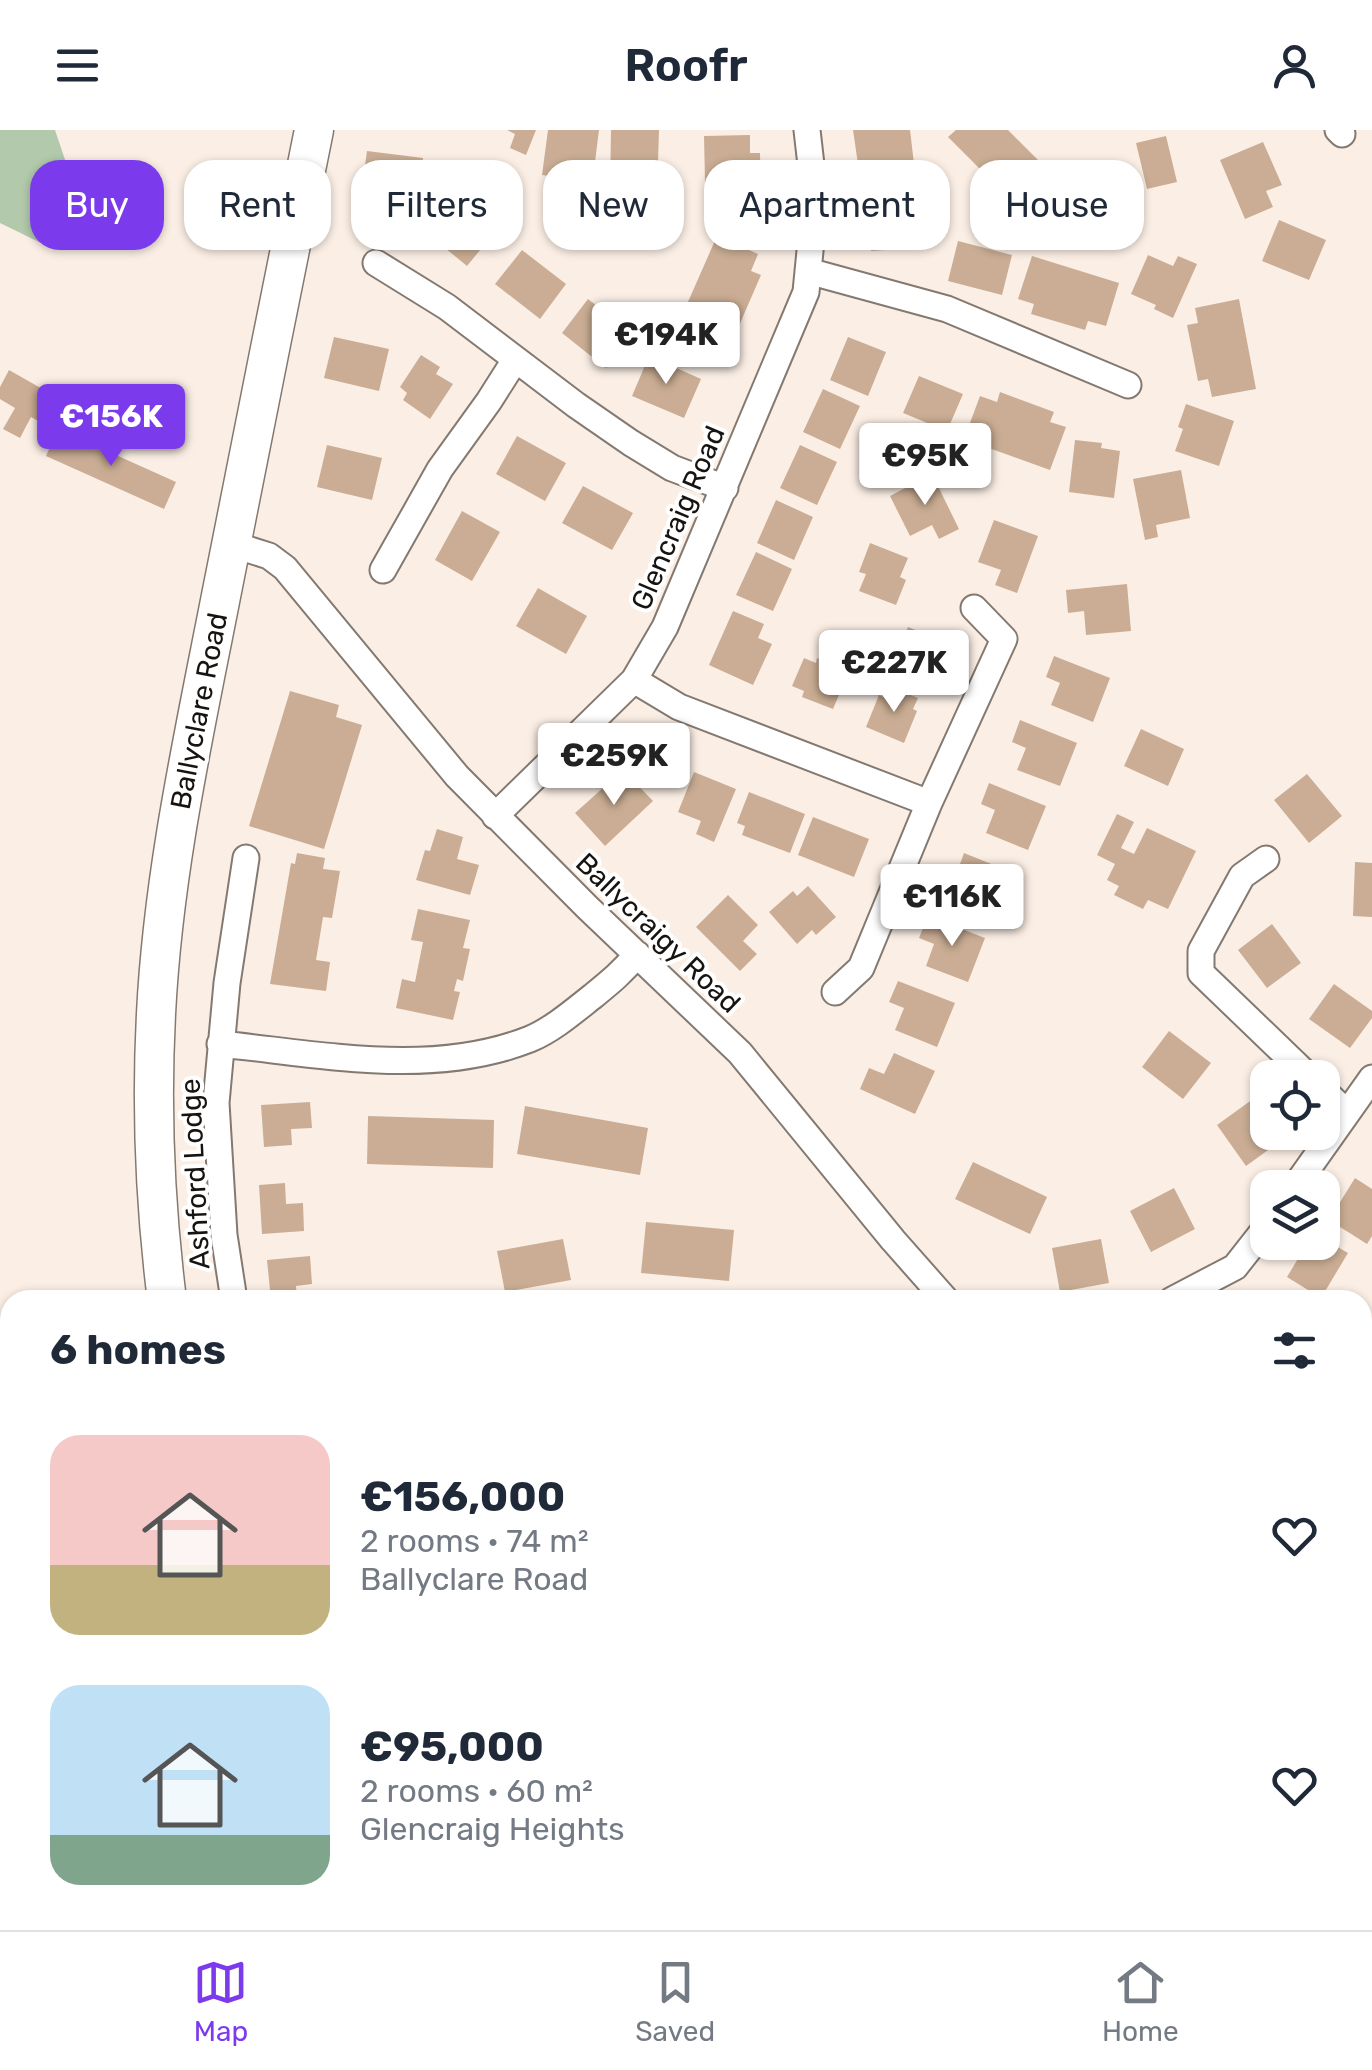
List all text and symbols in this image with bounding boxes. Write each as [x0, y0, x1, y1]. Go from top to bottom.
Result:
icon: menu [50, 38, 105, 93]
icon: person [1267, 38, 1322, 93]
text: Roofr [624, 39, 748, 92]
chip: Buy [30, 160, 164, 250]
chip: Rent [184, 160, 331, 250]
chip: Filters [351, 160, 523, 250]
chip: New [543, 160, 684, 250]
chip: Apartment [704, 160, 950, 250]
chip: House [970, 160, 1144, 250]
pin: €194K [596, 302, 736, 387]
text: €194K [614, 315, 718, 353]
pin: €156K [41, 384, 181, 469]
text: €156K [59, 397, 163, 435]
street label: Glencraig Road [624, 421, 732, 615]
pin: €95K [866, 423, 984, 508]
text: €95K [881, 436, 969, 474]
street label: Ballyclare Road [164, 610, 234, 812]
pin: €227K [824, 630, 964, 715]
text: €227K [841, 643, 947, 681]
pin: €259K [544, 723, 684, 808]
text: €259K [560, 736, 668, 774]
street label: Ballycraigy Road [569, 846, 747, 1020]
pin: €116K [882, 864, 1022, 949]
text: €116K [903, 877, 1001, 915]
map controls [1250, 1060, 1340, 1260]
button: locate [1250, 1060, 1340, 1150]
street label: Ashford Lodge [174, 1078, 216, 1270]
button: layers [1250, 1170, 1340, 1260]
icon: filters [1267, 1323, 1322, 1378]
text: 6 homes [50, 1325, 226, 1375]
text: €156,000 [360, 1472, 565, 1522]
icon: home [130, 1475, 250, 1595]
icon: heart [1267, 1508, 1322, 1563]
text: 2 rooms · 74 m² [360, 1522, 589, 1560]
text: Ballyclare Road [360, 1560, 588, 1598]
text: €95,000 [360, 1722, 544, 1772]
icon: home [130, 1725, 250, 1845]
icon: heart [1267, 1758, 1322, 1813]
text: 2 rooms · 60 m² [360, 1772, 593, 1810]
text: Glencraig Heights [360, 1810, 625, 1848]
tab: Map [193, 1955, 248, 2048]
tab: Saved [635, 1955, 715, 2048]
tab: Home [1102, 1955, 1179, 2048]

